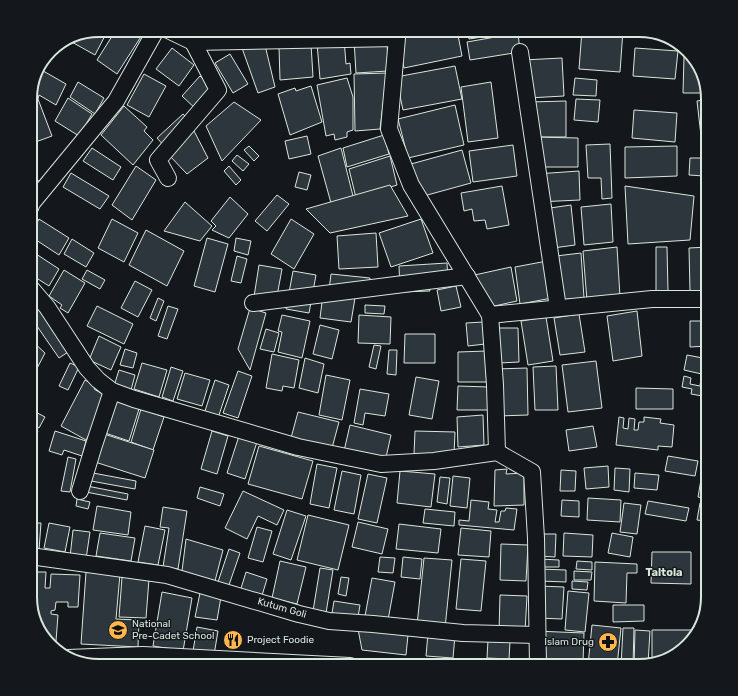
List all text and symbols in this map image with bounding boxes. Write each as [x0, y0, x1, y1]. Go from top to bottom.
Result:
district label: Taltola [645, 566, 683, 579]
street label: Kutum Goli [256, 595, 308, 621]
place label: National Pre-Cadet School [132, 618, 214, 642]
school or university icon: National Pre-Cadet School [107, 619, 129, 641]
restaurant icon: Project Foodie [222, 629, 244, 651]
pharmacy icon: Islam Drug [597, 631, 619, 653]
place label: Project Foodie [247, 634, 314, 646]
place label: Islam Drug [544, 636, 594, 648]

